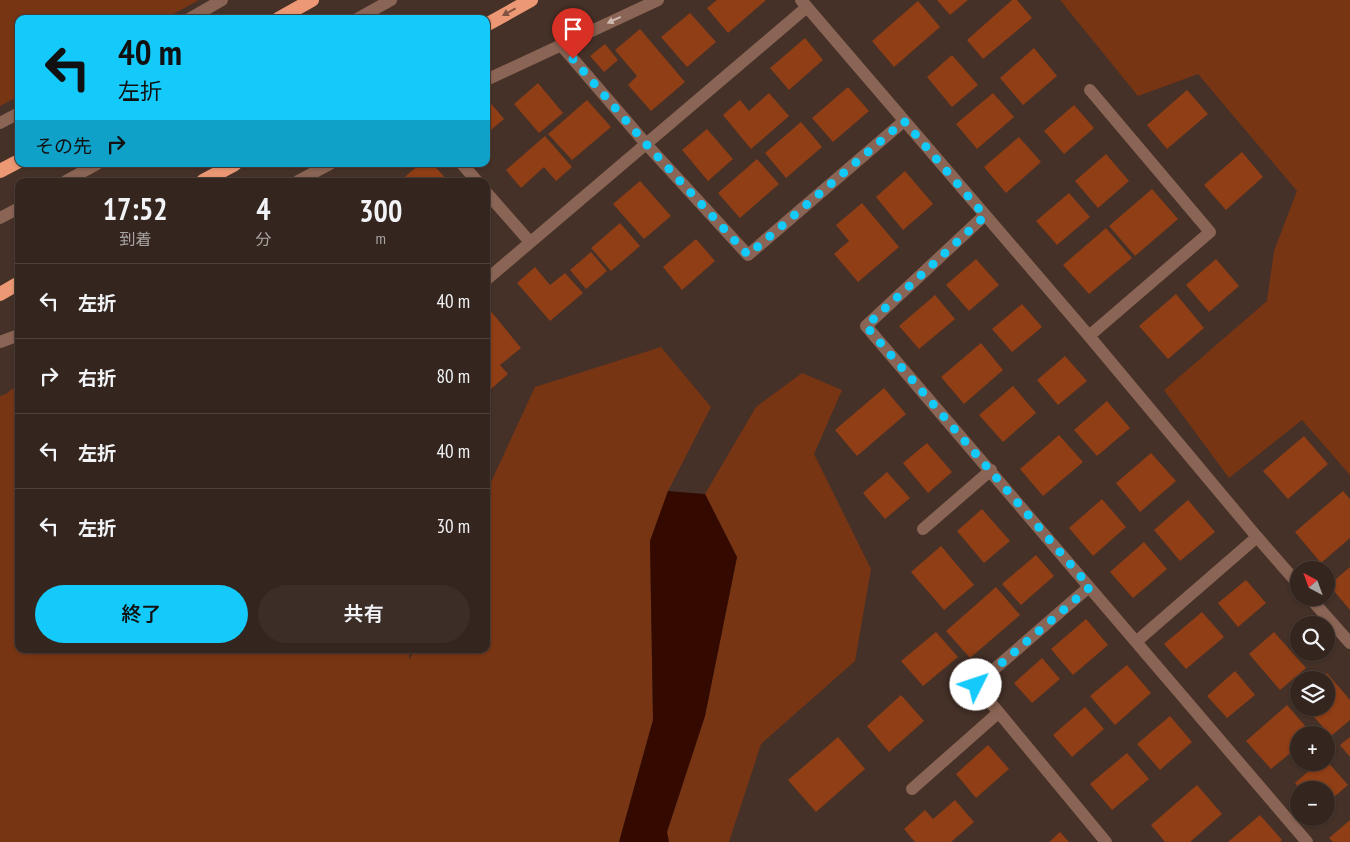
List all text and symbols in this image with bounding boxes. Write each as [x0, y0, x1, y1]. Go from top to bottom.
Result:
one-way arrow [502, 8, 515, 17]
pin [552, 8, 594, 59]
icon: arrive [559, 15, 587, 43]
one-way arrow [607, 17, 621, 25]
text: 40 m [118, 29, 182, 75]
icon: left [35, 35, 100, 100]
text: 左折 [118, 77, 162, 105]
icon: right [102, 130, 130, 158]
text: その先 [35, 134, 92, 158]
text: 17:52 [103, 189, 168, 228]
text: 4 [256, 189, 271, 228]
text: 300 [359, 191, 402, 230]
text: m [376, 228, 386, 248]
text: 到着 [119, 229, 151, 249]
text: 分 [255, 229, 271, 249]
icon: left [35, 287, 63, 315]
text: 40 m [437, 289, 470, 313]
text: 左折 [78, 291, 116, 315]
icon: right [35, 362, 63, 390]
text: 80 m [437, 364, 470, 388]
text: 右折 [78, 366, 116, 390]
icon: left [35, 437, 63, 465]
text: 40 m [437, 439, 470, 463]
text: 左折 [78, 441, 116, 465]
icon: left [35, 512, 63, 540]
text: 30 m [437, 514, 470, 538]
text: 左折 [78, 516, 116, 540]
north arrow [1290, 561, 1335, 606]
map controls [1290, 561, 1335, 826]
button: 終了 [35, 585, 248, 643]
button: 共有 [258, 585, 470, 643]
button: search [1290, 616, 1335, 661]
position arrow [949, 658, 1001, 710]
button: layers [1290, 671, 1335, 716]
button: + [1290, 726, 1335, 771]
button: − [1290, 781, 1335, 826]

